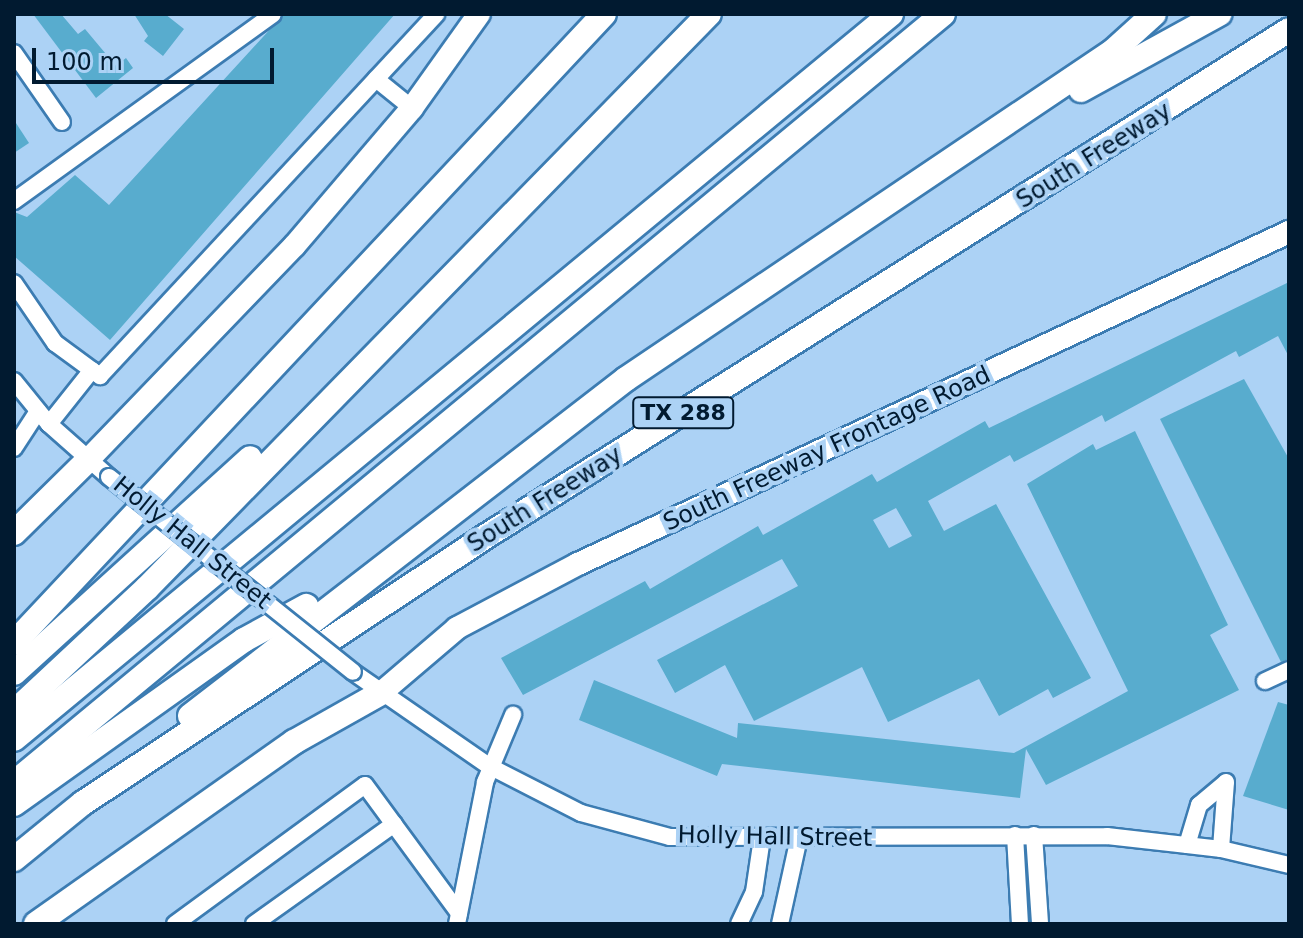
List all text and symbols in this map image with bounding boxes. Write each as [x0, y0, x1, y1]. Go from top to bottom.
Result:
scale bar [36, 32, 278, 82]
text: 100 m [46, 48, 123, 76]
street label: South Freeway [1011, 97, 1177, 215]
street label: South Freeway Frontage Road [659, 360, 995, 538]
road number: TX 288 [631, 395, 735, 431]
street label: South Freeway [462, 441, 628, 559]
street label: Holly Hall Street [107, 471, 277, 615]
street label: Holly Hall Street [677, 821, 873, 853]

